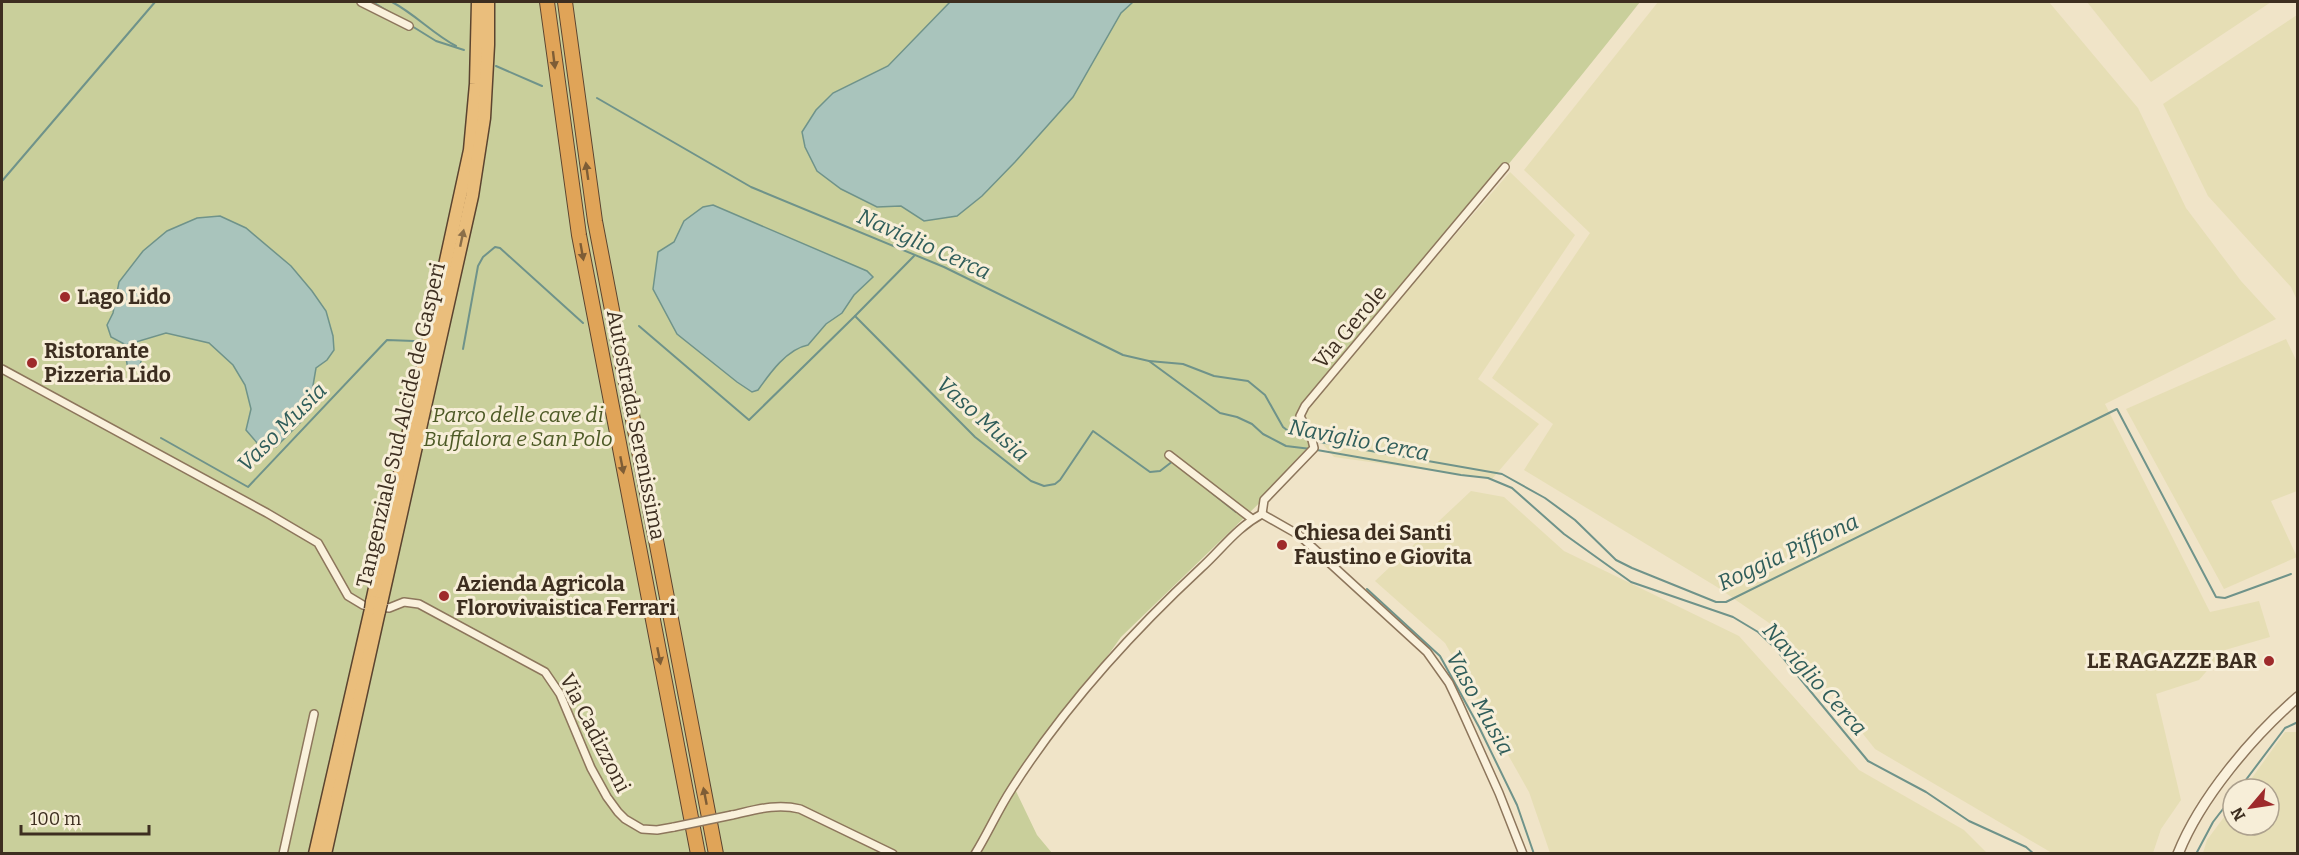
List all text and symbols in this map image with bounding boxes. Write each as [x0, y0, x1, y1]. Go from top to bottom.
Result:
one-way arrow [549, 50, 559, 69]
one-way arrow [583, 161, 592, 180]
water label: Naviglio Cerca [853, 203, 995, 285]
one-way arrow [458, 229, 468, 248]
one-way arrow [578, 243, 587, 262]
street label: Tangenziale Sud Alcide de Gasperi [351, 260, 451, 590]
street label: Via Gerole [1308, 280, 1392, 374]
place label: Lago Lido [77, 284, 171, 310]
marker: Lago Lido [58, 290, 72, 304]
street label: Autostrada Serenissima [601, 308, 671, 543]
place label: Ristorante Pizzeria Lido [44, 338, 171, 388]
marker: Ristorante Pizzeria Lido [25, 356, 39, 370]
water label: Vaso Musia [931, 370, 1035, 468]
water label: Vaso Musia [232, 377, 332, 477]
park label: Parco delle cave di Buffalora e San Polo [423, 402, 613, 452]
water label: Naviglio Cerca [1286, 413, 1432, 467]
one-way arrow [618, 455, 627, 474]
water label: Roggia Piffiona [1713, 508, 1863, 596]
place label: Chiesa dei Santi Faustino e Giovita [1294, 520, 1472, 570]
marker: Chiesa dei Santi Faustino e Giovita [1275, 538, 1289, 552]
place label: Azienda Agricola Florovivaistica Ferrari [456, 571, 676, 621]
marker: Azienda Agricola Florovivaistica Ferrari [437, 589, 451, 603]
water label: Naviglio Cerca [1757, 617, 1873, 741]
water label: Vaso Musia [1440, 646, 1520, 760]
one-way arrow [655, 647, 664, 666]
place label: LE RAGAZZE BAR [2087, 648, 2257, 674]
marker: LE RAGAZZE BAR [2262, 654, 2276, 668]
street label: Via Cadizzoni [554, 669, 636, 797]
north arrow [2221, 777, 2281, 837]
one-way arrow [700, 786, 709, 805]
scale bar [21, 798, 148, 836]
text: N [2227, 804, 2250, 824]
text: 100 m [30, 808, 81, 830]

